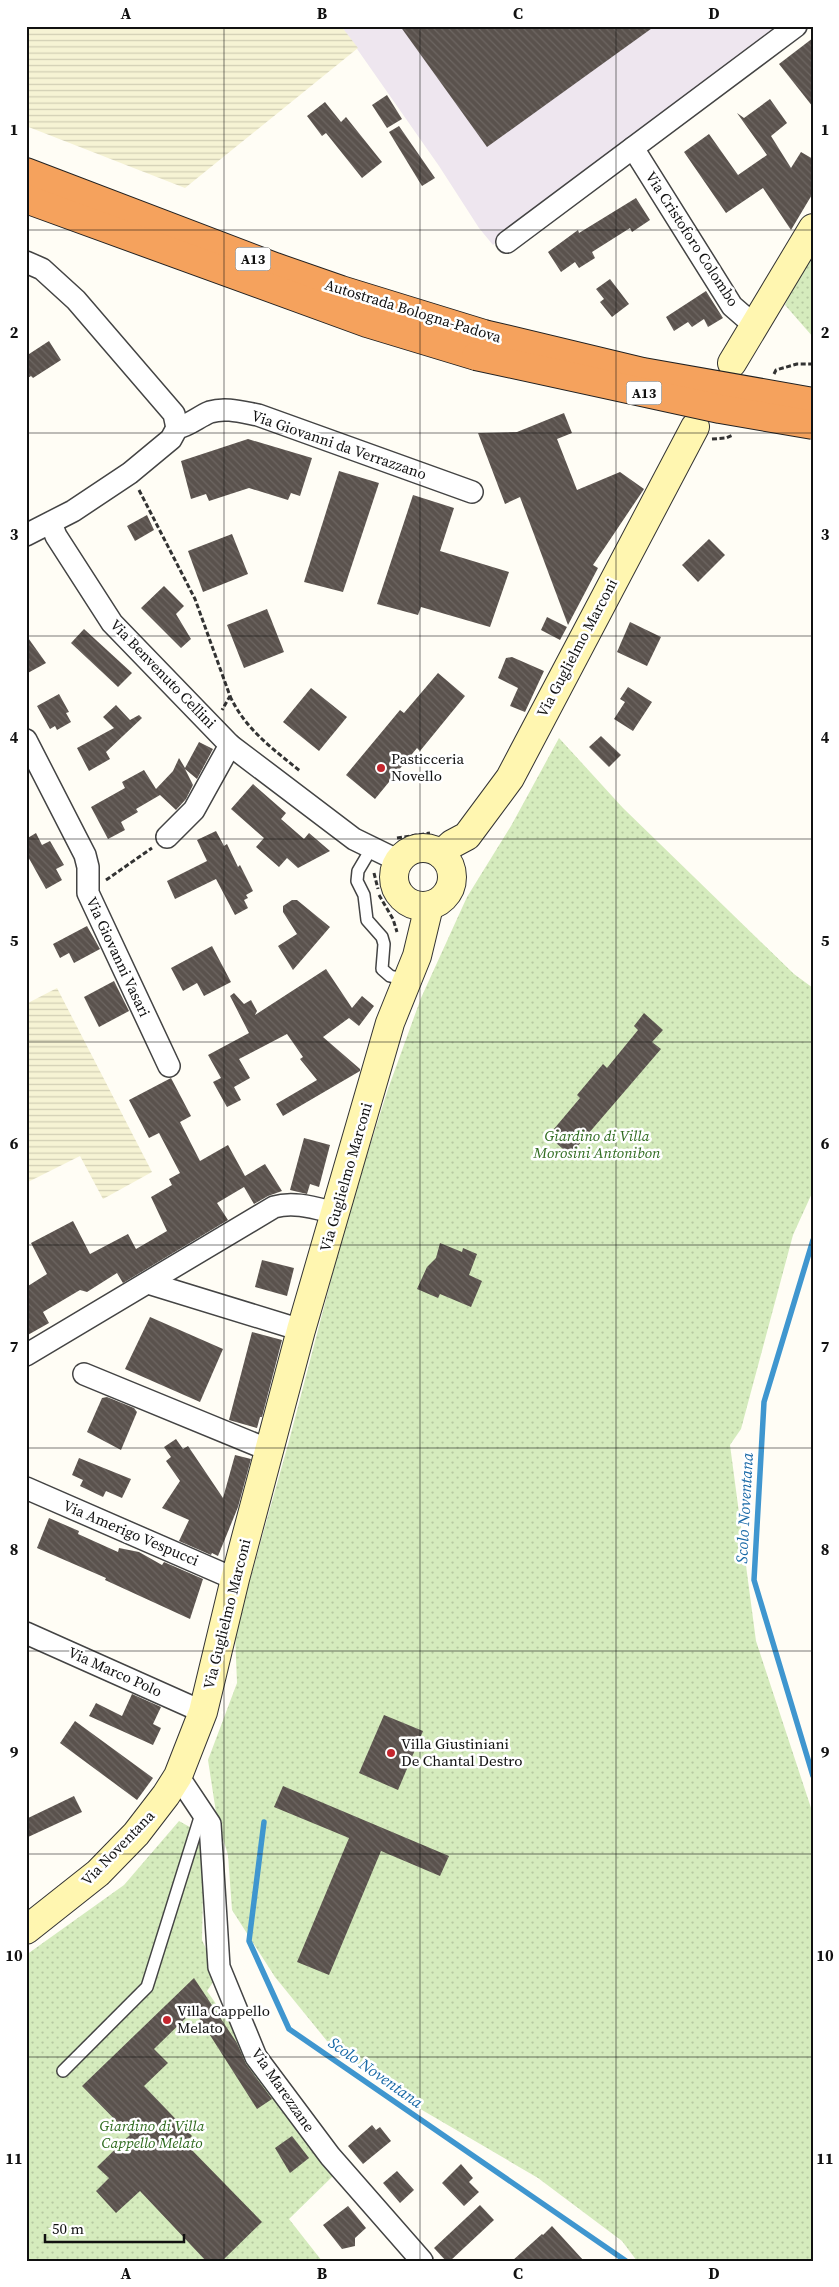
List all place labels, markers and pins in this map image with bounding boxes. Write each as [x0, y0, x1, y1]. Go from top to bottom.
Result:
place label: Pasticceria Novello [391, 748, 464, 786]
marker: Pasticceria Novello [375, 762, 387, 774]
place label: Villa Giustiniani De Chantal Destro [401, 1733, 522, 1771]
marker: Villa Giustiniani De Chantal Destro [385, 1747, 397, 1759]
place label: Villa Cappello Melato [177, 2000, 270, 2038]
marker: Villa Cappello Melato [161, 2014, 173, 2026]

